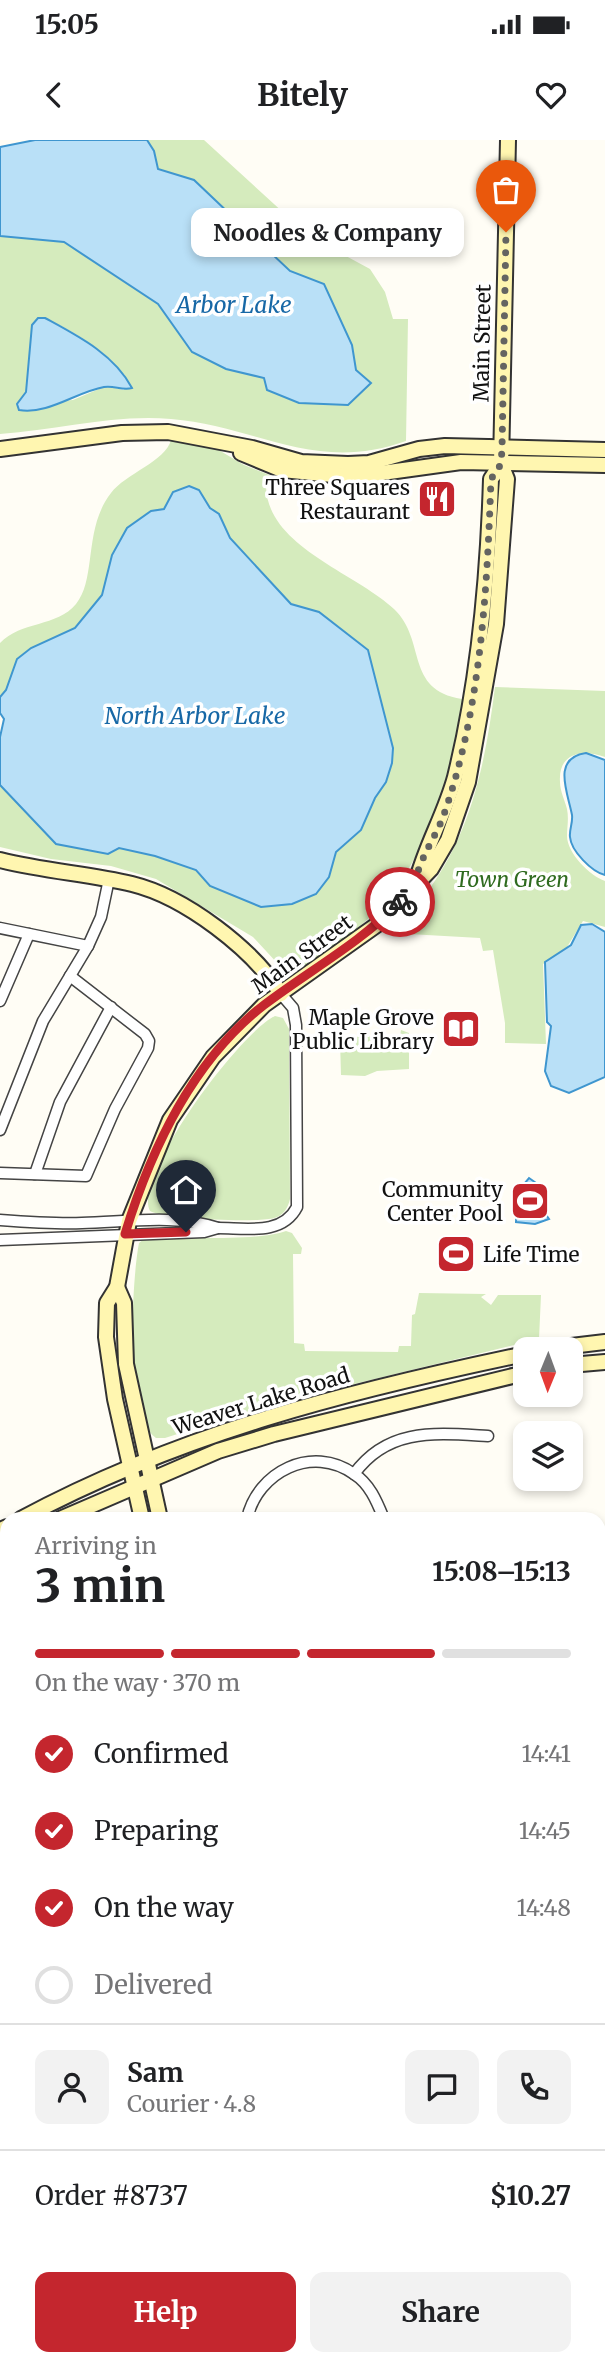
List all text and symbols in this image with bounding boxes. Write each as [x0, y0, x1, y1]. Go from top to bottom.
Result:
text: 15:05 [35, 8, 99, 41]
text: Bitely [257, 75, 348, 115]
icon: back [35, 76, 73, 114]
icon: heart [532, 76, 570, 114]
pin [476, 160, 536, 232]
icon: bag [487, 171, 525, 209]
callout: Noodles & Company [191, 208, 464, 256]
text: Noodles & Company [213, 218, 442, 247]
street label: Main Street [467, 284, 497, 402]
water label: Arbor Lake [174, 290, 292, 319]
place label: Three Squares Restaurant [265, 474, 410, 525]
restaurant icon: Three Squares Restaurant [416, 478, 458, 520]
water label: North Arbor Lake [105, 701, 285, 730]
park label: Town Green [455, 866, 569, 893]
courier [365, 867, 435, 937]
icon: bike [381, 883, 419, 921]
street label: Main Street [246, 908, 358, 1000]
place label: Maple Grove Public Library [292, 1004, 435, 1055]
library icon: Maple Grove Public Library [440, 1008, 482, 1050]
pin [156, 1160, 216, 1232]
icon: home [167, 1171, 205, 1209]
place label: Community Center Pool [382, 1176, 504, 1227]
sports icon: Community Center Pool [509, 1180, 551, 1222]
sports icon: Life Time [435, 1233, 477, 1275]
place label: Life Time [483, 1241, 580, 1268]
north arrow [513, 1337, 583, 1407]
map controls [513, 1337, 583, 1491]
street label: Weaver Lake Road [168, 1361, 353, 1441]
button: layers [513, 1421, 583, 1491]
text: Arriving in [35, 1531, 157, 1560]
text: 15:08–15:13 [432, 1555, 571, 1588]
text: 3 min [35, 1557, 165, 1615]
text: On the way · 370 m [35, 1668, 240, 1697]
icon: check [35, 1735, 73, 1773]
text: Confirmed [94, 1737, 229, 1770]
text: 14:41 [521, 1739, 571, 1768]
icon: check [35, 1812, 73, 1850]
text: Preparing [94, 1814, 218, 1847]
text: 14:45 [519, 1816, 571, 1845]
icon: check [35, 1889, 73, 1927]
text: On the way [94, 1891, 234, 1924]
text: 14:48 [517, 1893, 571, 1922]
text: Delivered [94, 1968, 213, 2001]
button: person [35, 2050, 109, 2124]
button: chat [405, 2050, 479, 2124]
button: phone [497, 2050, 571, 2124]
text: Sam [127, 2056, 184, 2089]
text: Courier · 4.8 [127, 2089, 256, 2118]
text: Order #8737 [35, 2179, 188, 2212]
text: $10.27 [490, 2179, 571, 2212]
button: Help [35, 2272, 296, 2352]
button: Share [310, 2272, 571, 2352]

